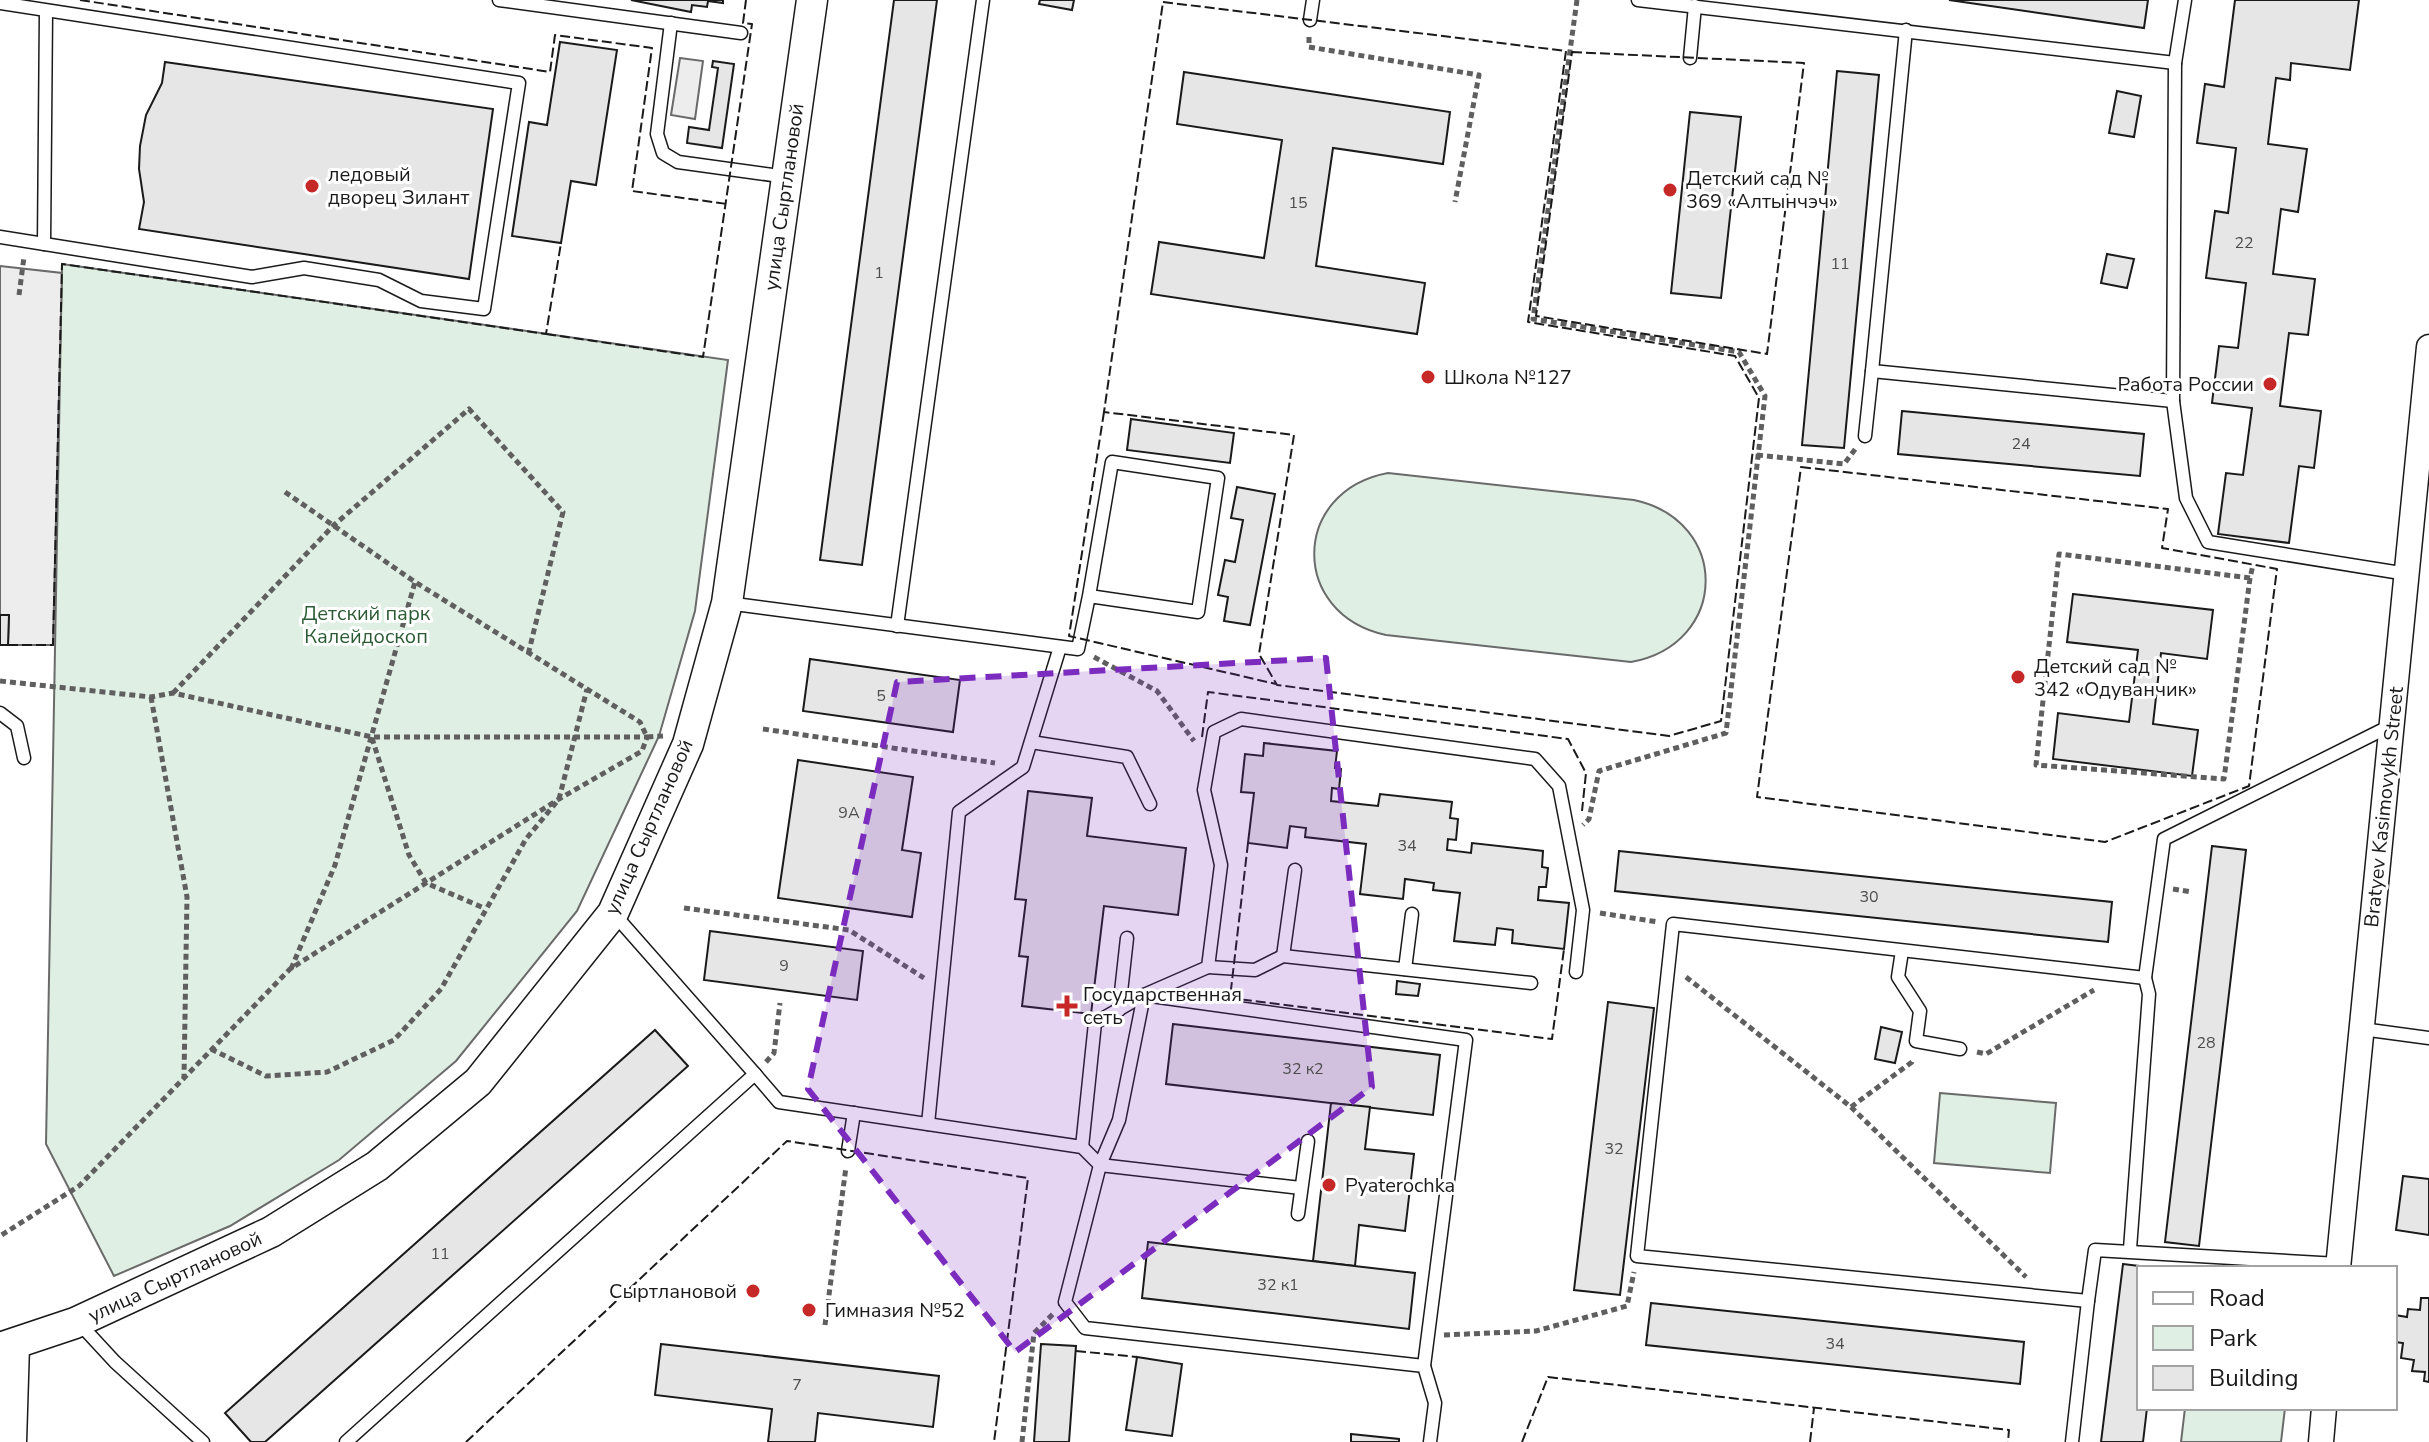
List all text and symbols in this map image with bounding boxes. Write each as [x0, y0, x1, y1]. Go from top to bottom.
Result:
street label: улица Сыртлановой [757, 102, 811, 292]
place label: ледовый дворец Зилант [328, 161, 469, 211]
place label: Детский сад № 369 «Алтынчэч» [1686, 165, 1838, 215]
marker: ледовый дворец Зилант [303, 177, 321, 195]
marker: Детский сад № 369 «Алтынчэч» [1661, 181, 1679, 199]
house number: 15 [1288, 192, 1308, 214]
house number: 22 [2234, 232, 2254, 254]
house number: 11 [1830, 253, 1850, 275]
house number: 1 [874, 262, 884, 284]
place label: Школа №127 [1444, 364, 1572, 391]
marker: Школа №127 [1419, 368, 1437, 386]
place label: Работа России [2117, 371, 2254, 398]
marker: Работа России [2261, 375, 2279, 393]
house number: 24 [2011, 433, 2031, 455]
park label: Детский парк Калейдоскоп [302, 600, 431, 650]
place label: Детский сад № 342 «Одуванчик» [2034, 653, 2197, 703]
marker: Детский сад № 342 «Одуванчик» [2009, 668, 2027, 686]
street label: Bratyev Kasimovykh Street [2358, 684, 2410, 929]
house number: 5 [876, 685, 886, 707]
street label: улица Сыртлановой [598, 735, 700, 919]
house number: 9А [838, 802, 860, 824]
house number: 34 [1397, 835, 1417, 857]
house number: 30 [1859, 886, 1879, 908]
house number: 9 [779, 955, 789, 977]
place label: Государственная сеть [1083, 981, 1242, 1031]
marker: Государственная сеть [1058, 997, 1076, 1015]
house number: 28 [2196, 1032, 2216, 1054]
house number: 32 к2 [1282, 1058, 1324, 1080]
house number: 32 [1604, 1138, 1624, 1160]
place label: Pyaterochka [1345, 1172, 1455, 1199]
marker: Pyaterochka [1320, 1176, 1338, 1194]
street label: улица Сыртлановой [84, 1225, 266, 1329]
house number: 11 [430, 1243, 450, 1265]
legend [2137, 1266, 2397, 1410]
house number: 32 к1 [1257, 1274, 1299, 1296]
place label: Сыртлановой [609, 1278, 737, 1305]
marker: Сыртлановой [744, 1282, 762, 1300]
text: Road [2209, 1282, 2265, 1314]
place label: Гимназия №52 [825, 1297, 965, 1324]
marker: Гимназия №52 [800, 1301, 818, 1319]
text: Park [2209, 1322, 2258, 1354]
house number: 34 [1825, 1333, 1845, 1355]
text: Building [2209, 1362, 2299, 1394]
house number: 7 [792, 1374, 802, 1396]

